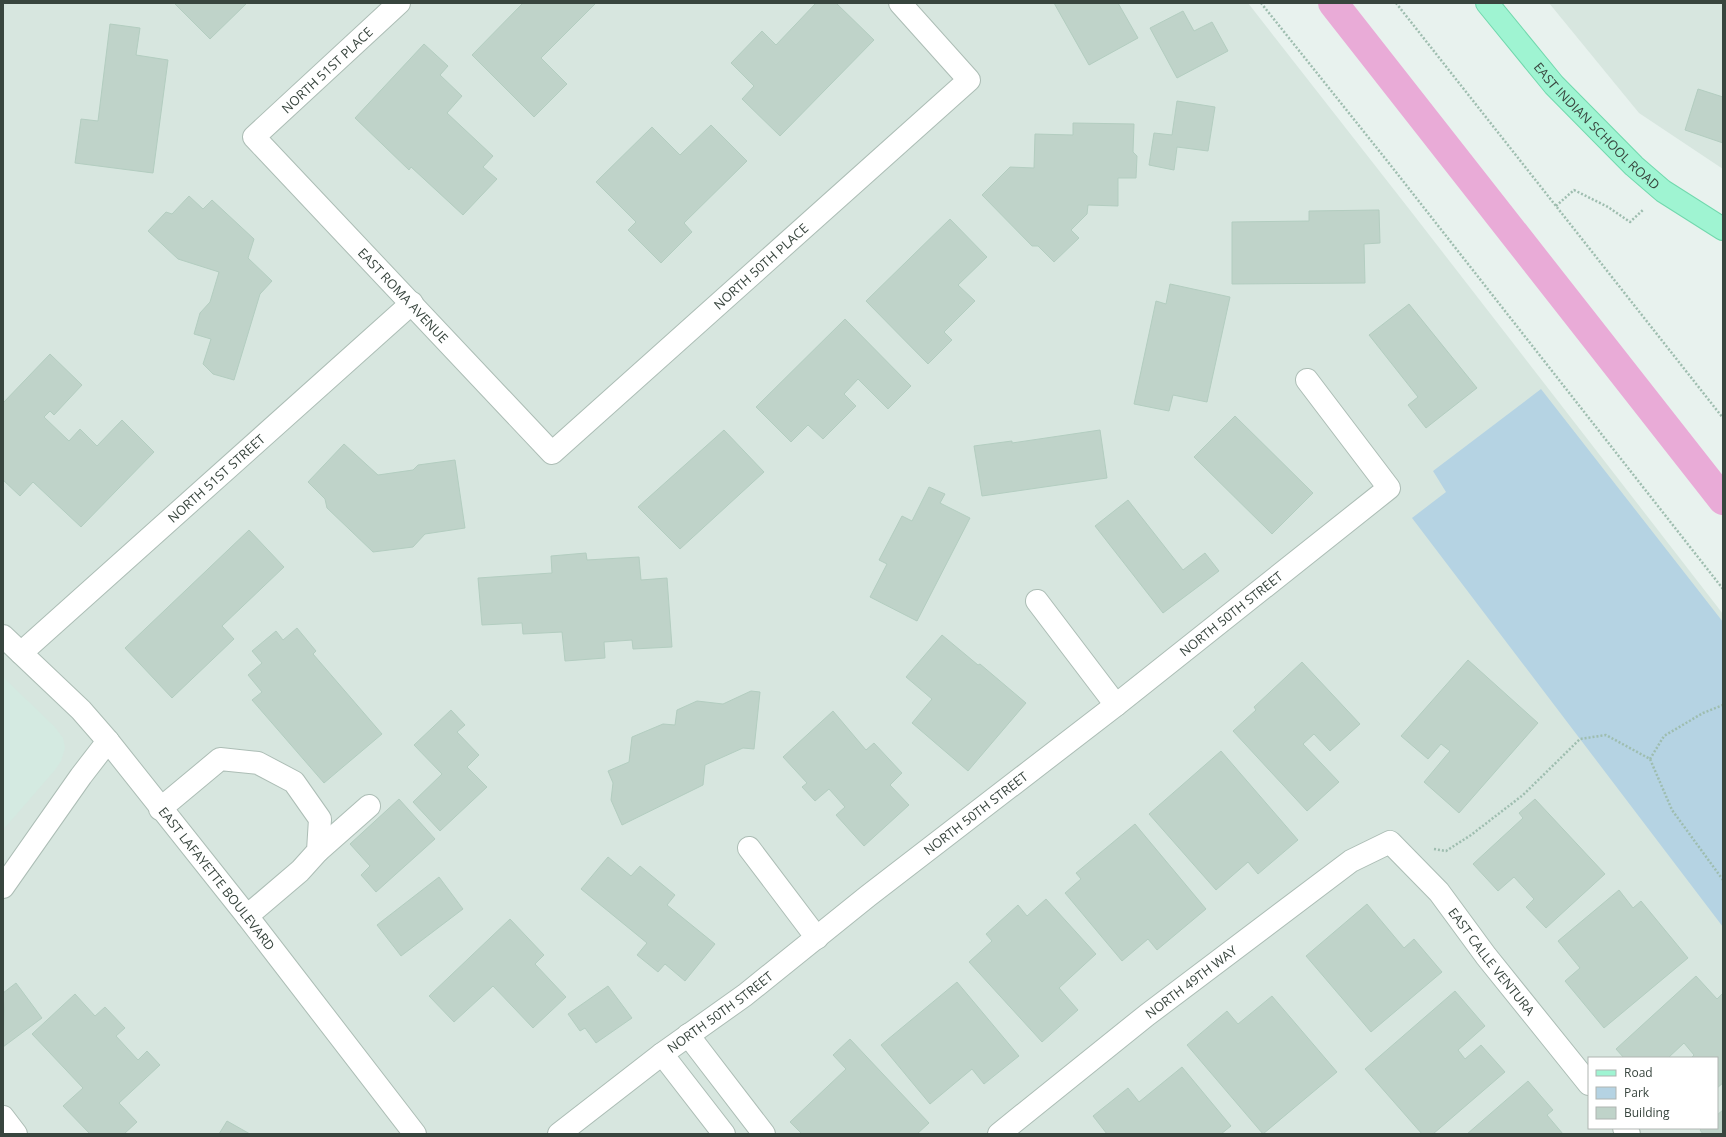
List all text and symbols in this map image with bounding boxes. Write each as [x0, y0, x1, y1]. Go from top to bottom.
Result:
street label: NORTH 51ST PLACE [277, 23, 377, 117]
street label: EAST INDIAN SCHOOL ROAD [1530, 58, 1664, 193]
street label: NORTH 50TH PLACE [710, 219, 812, 313]
street label: EAST ROMA AVENUE [354, 244, 452, 347]
street label: NORTH 51ST STREET [164, 429, 269, 527]
street label: NORTH 50TH STREET [1176, 567, 1287, 660]
street label: NORTH 50TH STREET [920, 767, 1032, 859]
street label: EAST LAFAYETTE BOULEVARD [155, 803, 279, 954]
street label: EAST CALLE VENTURA [1444, 904, 1540, 1019]
street label: NORTH 49TH WAY [1141, 941, 1241, 1022]
street label: NORTH 50TH STREET [663, 967, 777, 1057]
legend [1588, 1057, 1718, 1129]
text: Road [1624, 1064, 1653, 1081]
text: Park [1624, 1084, 1650, 1101]
text: Building [1624, 1104, 1670, 1121]

